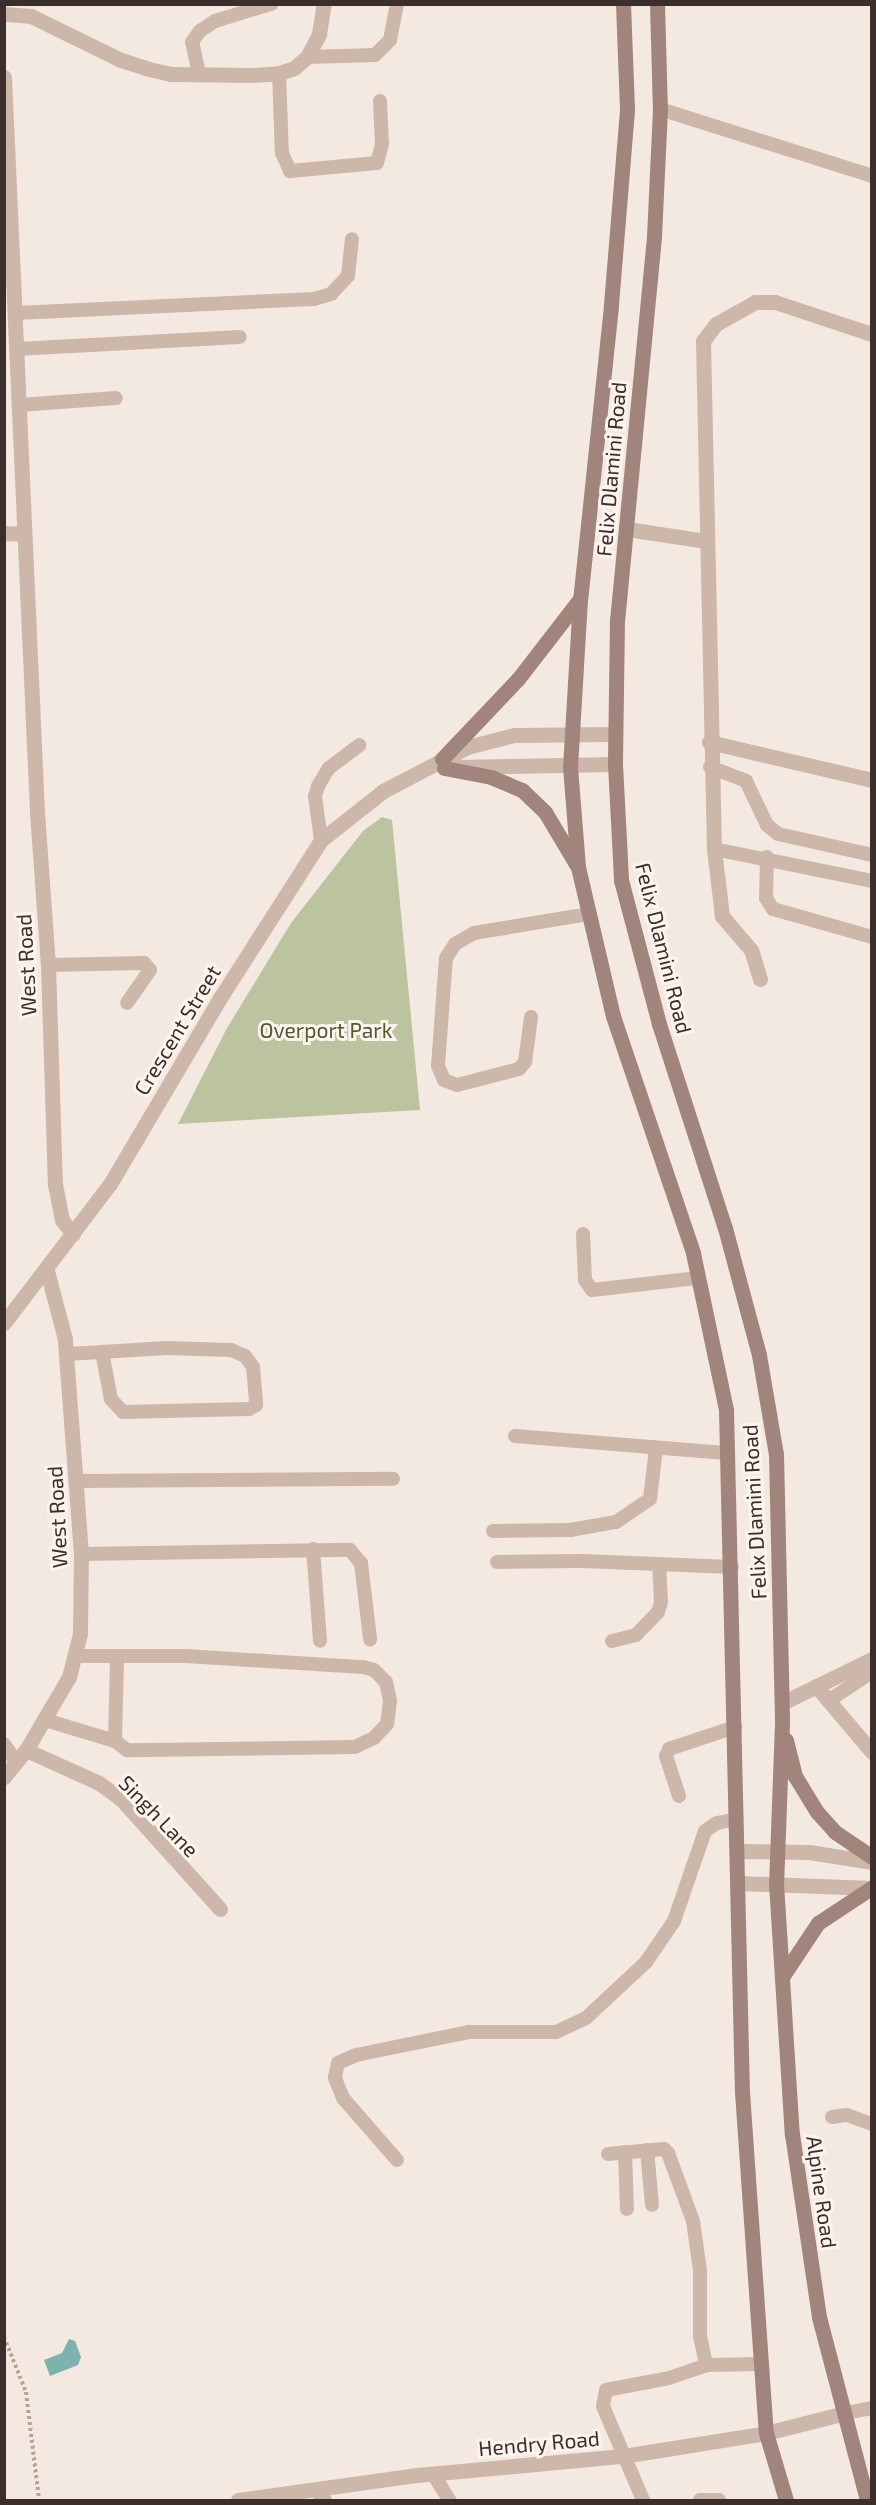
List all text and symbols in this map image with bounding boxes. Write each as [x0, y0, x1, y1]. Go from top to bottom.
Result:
street label: Felix Dlamini Road [591, 381, 631, 557]
street label: Felix Dlamini Road [631, 860, 697, 1036]
street label: West Road [11, 913, 41, 1017]
street label: Crescent Street [128, 961, 226, 1099]
park label: Overport Park [260, 1017, 392, 1043]
street label: Felix Dlamini Road [737, 1424, 771, 1600]
street label: West Road [42, 1465, 72, 1569]
street label: Singh Lane [114, 1770, 204, 1862]
street label: Alpine Road [802, 2134, 842, 2250]
street label: Hendry Road [477, 2425, 601, 2461]

